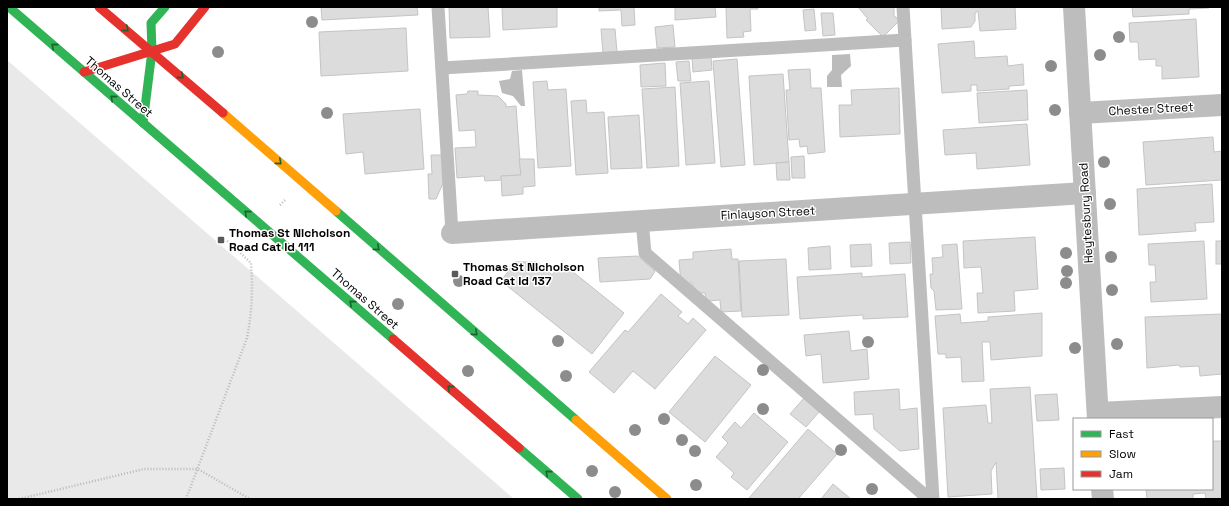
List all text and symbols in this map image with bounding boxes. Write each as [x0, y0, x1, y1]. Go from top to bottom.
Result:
one-way arrow [121, 24, 128, 31]
one-way arrow [51, 44, 59, 51]
street label: Thomas Street [82, 53, 156, 121]
one-way arrow [177, 72, 184, 79]
one-way arrow [111, 95, 118, 102]
street label: Chester Street [1108, 99, 1194, 119]
one-way arrow [275, 157, 282, 164]
street label: Heytesbury Road [1075, 162, 1097, 264]
street label: Finlayson Street [720, 203, 816, 223]
one-way arrow [245, 211, 252, 218]
place label: Thomas St Nicholson Road Cat Id 111 [229, 225, 350, 255]
marker: Thomas St Nicholson Road Cat Id 111 [216, 235, 226, 245]
one-way arrow [372, 243, 380, 250]
place label: Thomas St Nicholson Road Cat Id 137 [463, 259, 584, 289]
street label: Thomas Street [328, 265, 402, 333]
marker: Thomas St Nicholson Road Cat Id 137 [450, 269, 460, 279]
one-way arrow [349, 301, 356, 308]
one-way arrow [470, 328, 478, 335]
one-way arrow [447, 386, 455, 393]
legend [1073, 418, 1213, 490]
text: Fast [1109, 426, 1134, 442]
text: Slow [1109, 446, 1136, 462]
text: Jam [1109, 466, 1133, 482]
one-way arrow [546, 471, 553, 478]

